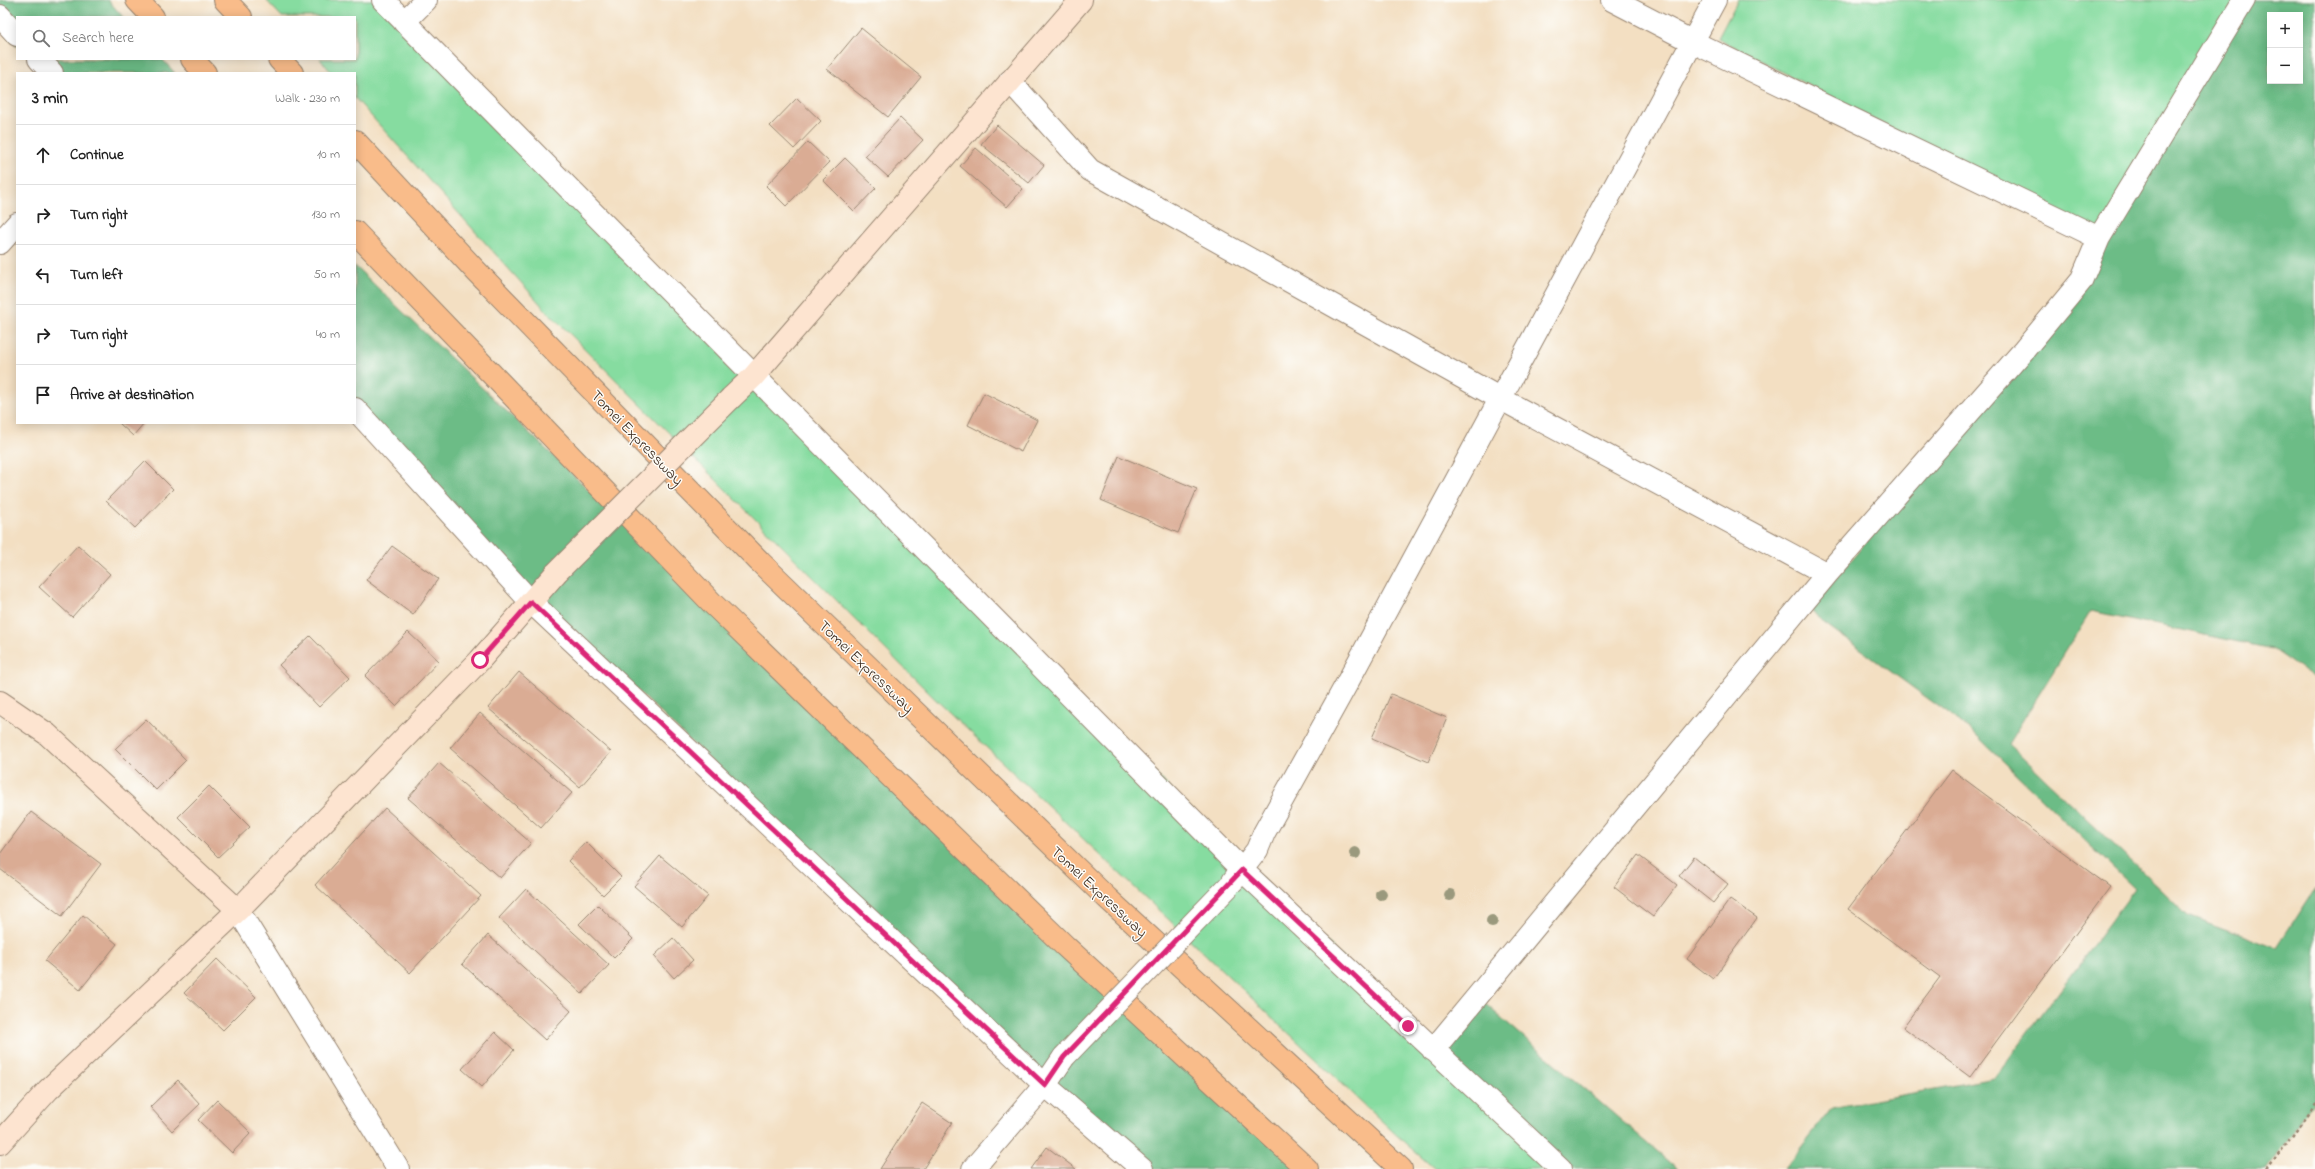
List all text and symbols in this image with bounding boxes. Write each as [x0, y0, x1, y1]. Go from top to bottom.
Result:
map controls [2267, 12, 2303, 84]
button: + [2267, 12, 2303, 48]
search box [16, 16, 356, 60]
icon: search [30, 27, 52, 49]
text: Search here [62, 27, 134, 49]
button: − [2267, 48, 2303, 84]
text: 3 min [32, 86, 68, 111]
text: Walk · 230 m [275, 89, 340, 108]
icon: ahead [32, 144, 54, 166]
text: Continue [70, 144, 124, 166]
text: 10 m [317, 145, 340, 164]
icon: right [32, 204, 54, 226]
text: Turn right [70, 204, 128, 226]
text: 130 m [312, 205, 340, 224]
icon: left [32, 264, 54, 286]
text: Turn left [70, 264, 123, 286]
text: 50 m [314, 265, 340, 284]
icon: right [32, 324, 54, 346]
text: Turn right [70, 324, 128, 346]
text: 40 m [316, 325, 340, 344]
icon: arrive [32, 384, 54, 406]
text: Arrive at destination [70, 384, 194, 406]
street label: Tomei Expressway [584, 385, 689, 492]
street label: Tomei Expressway [812, 615, 919, 720]
route start [471, 651, 489, 669]
street label: Tomei Expressway [1045, 841, 1153, 944]
route end [1399, 1017, 1417, 1035]

